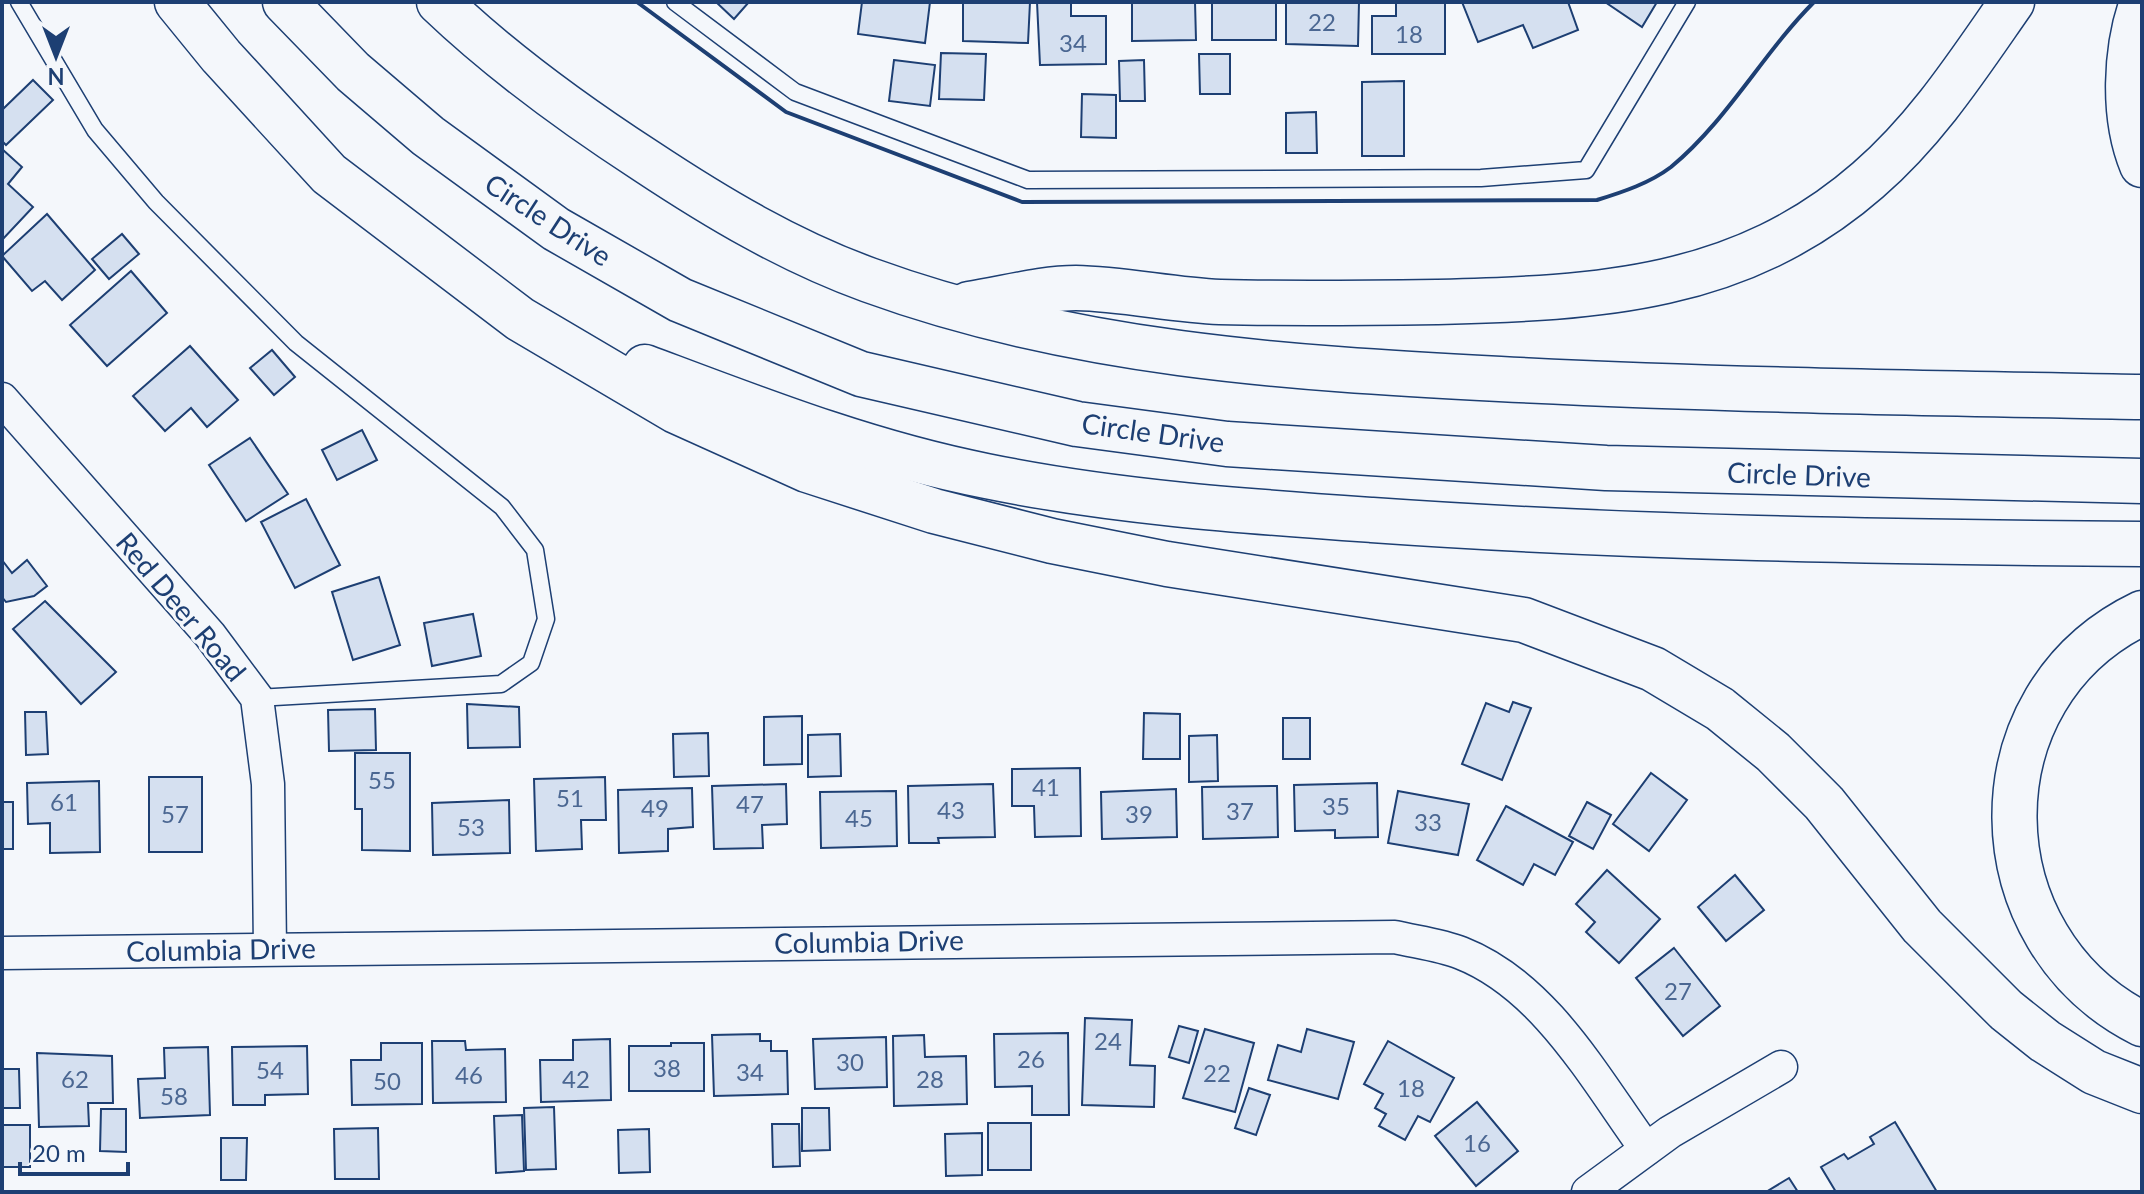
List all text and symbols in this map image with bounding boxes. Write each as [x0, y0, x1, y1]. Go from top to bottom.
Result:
house number: 22 [1308, 7, 1336, 36]
north arrow [16, 16, 96, 96]
house number: 18 [1395, 19, 1423, 48]
house number: 34 [1059, 28, 1087, 57]
text: N [48, 63, 64, 90]
street label: Circle Drive [479, 166, 618, 273]
street label: Circle Drive [1080, 405, 1227, 459]
street label: Circle Drive [1727, 455, 1871, 493]
street label: Red Deer Road [110, 525, 254, 688]
house number: 55 [368, 765, 396, 794]
house number: 41 [1032, 772, 1060, 801]
house number: 51 [556, 783, 584, 812]
house number: 61 [50, 787, 78, 816]
house number: 47 [736, 789, 764, 818]
house number: 35 [1322, 791, 1350, 820]
house number: 49 [641, 793, 669, 822]
house number: 43 [937, 795, 965, 824]
house number: 37 [1226, 796, 1254, 825]
house number: 57 [161, 799, 189, 828]
house number: 39 [1125, 799, 1153, 828]
house number: 45 [845, 803, 873, 832]
house number: 33 [1414, 807, 1442, 836]
house number: 53 [457, 812, 485, 841]
street label: Columbia Drive [774, 922, 964, 960]
street label: Columbia Drive [126, 930, 316, 968]
house number: 27 [1664, 976, 1692, 1005]
house number: 24 [1094, 1026, 1122, 1055]
house number: 26 [1017, 1044, 1045, 1073]
house number: 30 [836, 1047, 864, 1076]
house number: 38 [653, 1053, 681, 1082]
house number: 54 [256, 1055, 284, 1084]
house number: 34 [736, 1057, 764, 1086]
house number: 22 [1203, 1058, 1231, 1087]
house number: 46 [455, 1060, 483, 1089]
house number: 62 [61, 1064, 89, 1093]
house number: 42 [562, 1064, 590, 1093]
house number: 28 [916, 1064, 944, 1093]
house number: 50 [373, 1066, 401, 1095]
house number: 18 [1397, 1073, 1425, 1102]
house number: 58 [160, 1081, 188, 1110]
scale bar [20, 1126, 128, 1176]
house number: 16 [1463, 1128, 1491, 1157]
text: 20 m [32, 1138, 86, 1167]

